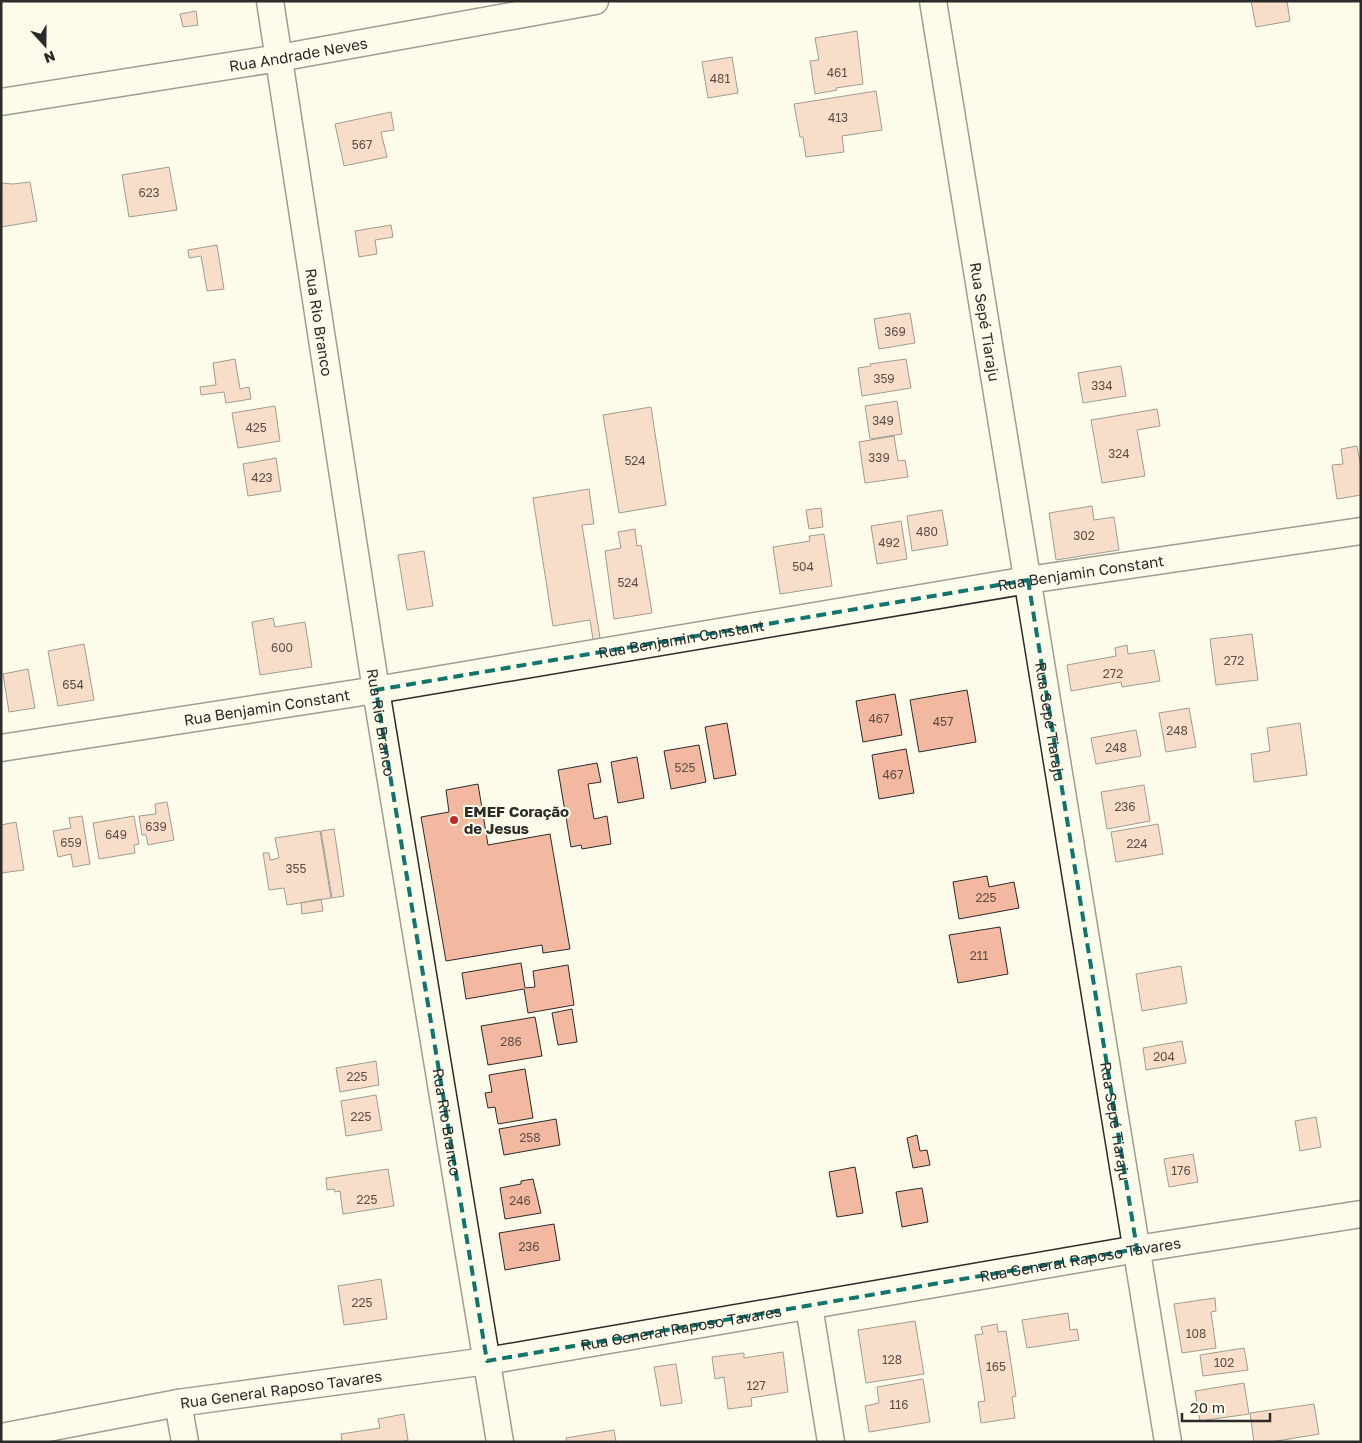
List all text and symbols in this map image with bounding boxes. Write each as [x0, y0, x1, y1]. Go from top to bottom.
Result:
north arrow [20, 20, 70, 70]
street label: Rua Andrade Neves [228, 33, 369, 75]
text: N [42, 48, 58, 67]
house number: 461 [827, 65, 847, 80]
house number: 481 [710, 71, 730, 86]
house number: 413 [828, 110, 848, 125]
house number: 567 [352, 137, 372, 152]
house number: 623 [138, 185, 160, 200]
street label: Rua Sepé Tiaraju [967, 261, 1004, 383]
street label: Rua Rio Branco [302, 267, 337, 377]
house number: 369 [884, 324, 906, 339]
house number: 359 [873, 371, 895, 386]
house number: 334 [1091, 378, 1113, 393]
house number: 349 [872, 413, 894, 428]
house number: 425 [245, 420, 267, 435]
house number: 324 [1108, 446, 1130, 461]
house number: 339 [868, 450, 890, 465]
house number: 524 [624, 453, 646, 468]
house number: 423 [251, 470, 273, 485]
house number: 480 [916, 524, 938, 539]
house number: 302 [1073, 528, 1095, 543]
house number: 492 [878, 535, 900, 550]
street label: Rua Benjamin Constant [996, 551, 1165, 594]
house number: 504 [792, 559, 814, 574]
house number: 524 [617, 575, 639, 590]
street label: Rua Benjamin Constant [597, 616, 766, 661]
house number: 600 [271, 640, 293, 655]
house number: 272 [1224, 653, 1244, 668]
street label: Rua Sepé Tiaraju [1032, 661, 1069, 782]
house number: 272 [1103, 666, 1123, 681]
street label: Rua Rio Branco [364, 667, 399, 778]
house number: 654 [62, 677, 84, 692]
street label: Rua Benjamin Constant [182, 685, 351, 729]
house number: 467 [869, 711, 889, 726]
house number: 457 [933, 714, 953, 729]
house number: 248 [1166, 723, 1188, 738]
house number: 248 [1105, 740, 1127, 755]
house number: 525 [675, 760, 695, 775]
house number: 467 [883, 767, 903, 782]
house number: 236 [1114, 799, 1136, 814]
place label: EMEF Coração de Jesus [464, 802, 569, 837]
marker: EMEF Coração de Jesus [448, 814, 460, 826]
house number: 639 [145, 819, 167, 834]
house number: 649 [105, 827, 127, 842]
house number: 659 [60, 835, 82, 850]
house number: 224 [1126, 836, 1148, 851]
house number: 355 [286, 861, 307, 876]
house number: 225 [976, 890, 996, 905]
house number: 211 [970, 948, 988, 963]
house number: 286 [500, 1034, 522, 1049]
house number: 204 [1153, 1049, 1175, 1064]
street label: Rua Sepé Tiaraju [1097, 1060, 1134, 1182]
street label: Rua Rio Branco [430, 1067, 465, 1177]
house number: 225 [347, 1069, 367, 1084]
house number: 225 [351, 1109, 371, 1124]
house number: 258 [519, 1130, 541, 1145]
house number: 176 [1171, 1163, 1191, 1178]
house number: 225 [357, 1192, 377, 1207]
house number: 246 [509, 1193, 531, 1208]
street label: Rua General Raposo Tavares [978, 1233, 1182, 1285]
house number: 236 [518, 1239, 540, 1254]
house number: 225 [352, 1295, 372, 1310]
street label: Rua General Raposo Tavares [579, 1301, 783, 1354]
house number: 108 [1186, 1326, 1206, 1341]
house number: 128 [882, 1352, 902, 1367]
house number: 102 [1214, 1355, 1234, 1370]
house number: 165 [986, 1359, 1006, 1374]
street label: Rua General Raposo Tavares [179, 1366, 383, 1412]
house number: 127 [746, 1378, 766, 1393]
scale bar [1182, 1390, 1270, 1422]
house number: 116 [890, 1397, 908, 1412]
text: 20 m [1190, 1398, 1225, 1416]

